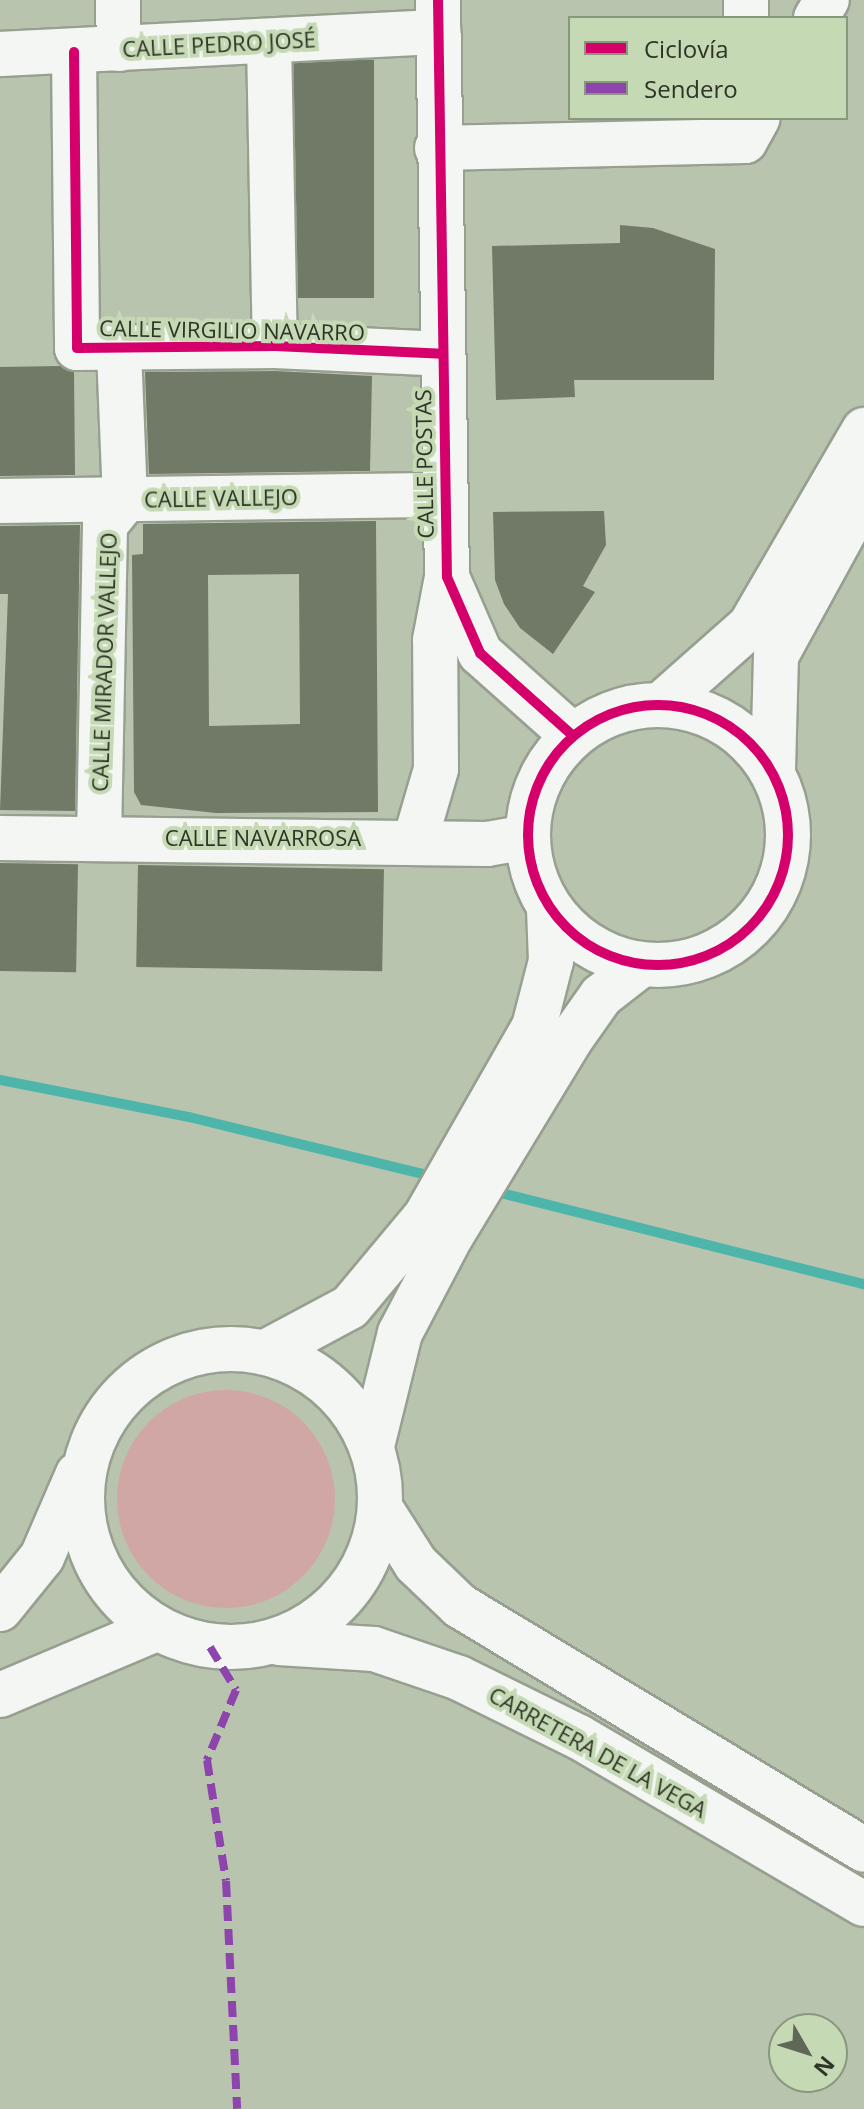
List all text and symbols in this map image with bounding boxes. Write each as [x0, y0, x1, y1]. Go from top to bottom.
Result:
legend [568, 16, 848, 120]
street label: CALLE PEDRO JOSÉ [122, 26, 316, 62]
text: Ciclovía [644, 32, 729, 65]
text: Sendero [644, 72, 738, 105]
street label: CALLE VIRGILIO NAVARRO [99, 314, 365, 346]
street label: CALLE POSTAS [410, 389, 438, 539]
street label: CALLE VALLEJO [144, 483, 298, 513]
street label: CALLE MIRADOR VALLEJO [86, 532, 122, 792]
street label: CALLE NAVARROSA [165, 825, 361, 851]
street label: CARRETERA DE LA VEGA [484, 1681, 712, 1823]
north arrow [768, 2013, 848, 2093]
text: N [808, 2050, 842, 2083]

